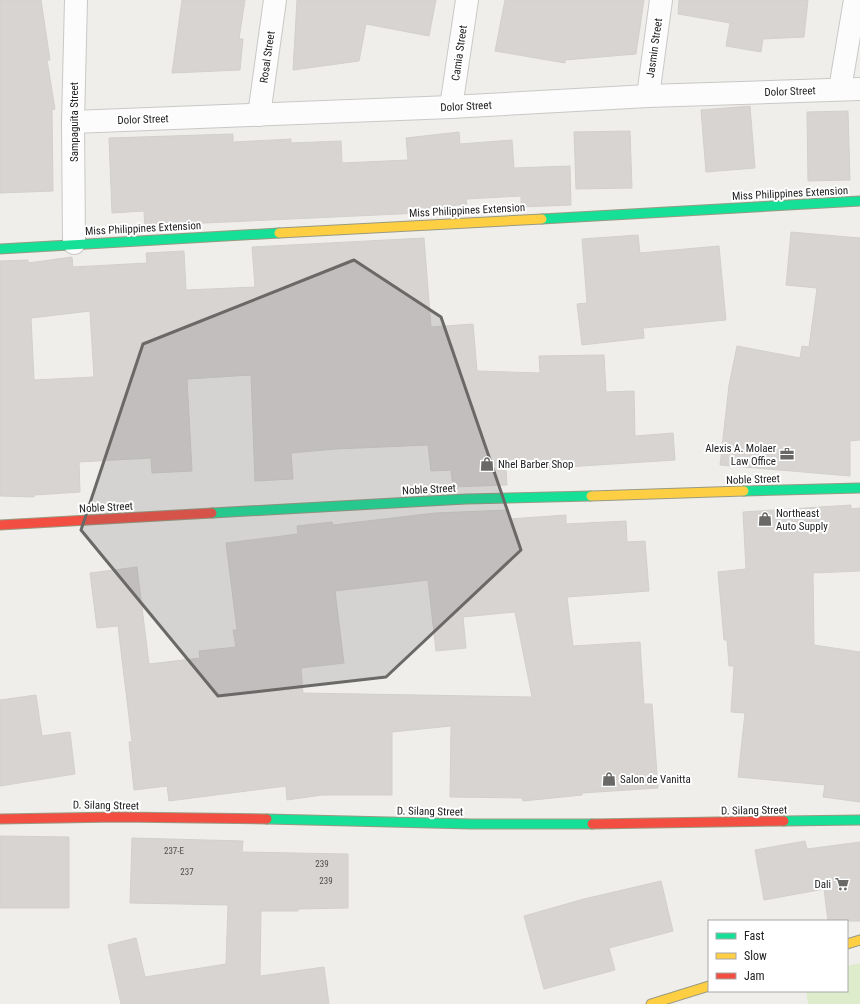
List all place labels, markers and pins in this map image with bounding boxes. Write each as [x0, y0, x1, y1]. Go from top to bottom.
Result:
place label: Alexis A. Molaer Law Office [705, 442, 777, 468]
office icon: Alexis A. Molaer Law Office [779, 446, 795, 462]
shop icon: Nhel Barber Shop [479, 456, 495, 472]
place label: Nhel Barber Shop [498, 458, 573, 471]
place label: Northeast Auto Supply [776, 507, 828, 533]
shop icon: Northeast Auto Supply [757, 511, 773, 527]
shop icon: Salon de Vanitta [601, 771, 617, 787]
place label: Salon de Vanitta [620, 773, 691, 786]
supermarket icon: Dali [834, 876, 850, 892]
place label: Dali [814, 878, 831, 891]

